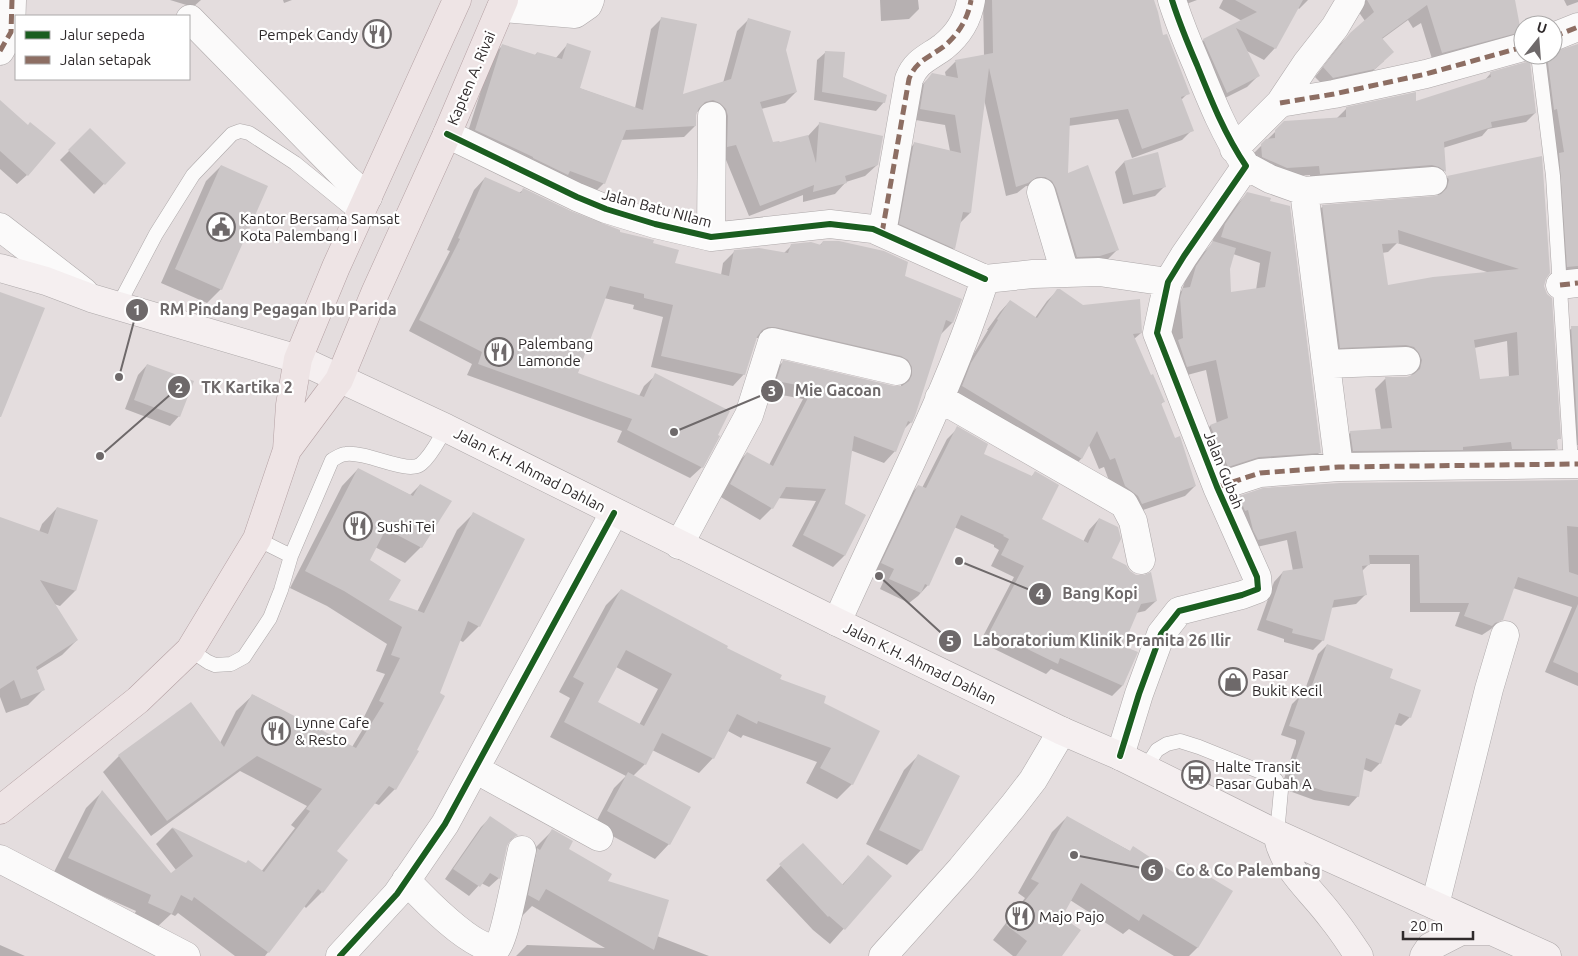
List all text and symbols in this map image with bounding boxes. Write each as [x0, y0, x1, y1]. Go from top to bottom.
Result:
legend [15, 15, 190, 80]
north arrow [1513, 15, 1563, 65]
text: U [1535, 18, 1549, 37]
restaurant icon: Pempek Candy [362, 19, 392, 49]
text: Jalur sepeda [60, 26, 145, 43]
place label: Pempek Candy [259, 26, 358, 43]
street label: Kapten A. Rivai [444, 28, 498, 128]
text: Jalan setapak [60, 51, 152, 68]
street label: Jalan Batu NIlam [600, 185, 714, 231]
place label: Kantor Bersama Samsat Kota Palembang I [240, 210, 400, 244]
public building icon: Kantor Bersama Samsat Kota Palembang I [206, 212, 236, 242]
callout: RM Pindang Pegagan Ibu Parida [125, 294, 407, 325]
text: RM Pindang Pegagan Ibu Parida [159, 300, 397, 318]
text: 1 [133, 301, 141, 318]
place label: Palembang Lamonde [518, 335, 593, 369]
restaurant icon: Palembang Lamonde [484, 337, 514, 367]
callout: TK Kartika 2 [166, 372, 303, 403]
callout: Mie Gacoan [760, 375, 892, 406]
text: TK Kartika 2 [201, 378, 293, 396]
text: 2 [175, 379, 183, 396]
text: Mie Gacoan [795, 381, 881, 399]
text: 3 [768, 382, 776, 399]
street label: Jalan K.H. Ahmad Dahlan [451, 424, 609, 516]
street label: Jalan Gubah [1201, 429, 1247, 511]
restaurant icon: Sushi Tei [343, 511, 373, 541]
place label: Sushi Tei [377, 518, 435, 535]
callout: Bang Kopi [1027, 578, 1148, 609]
text: Bang Kopi [1062, 584, 1138, 602]
text: 4 [1036, 585, 1044, 602]
street label: Jalan K.H. Ahmad Dahlan [841, 619, 999, 707]
callout: Laboratorium Klinik Pramita 26 Ilir [938, 625, 1241, 656]
text: Laboratorium Klinik Pramita 26 Ilir [973, 631, 1231, 649]
text: 5 [946, 632, 954, 649]
place label: Pasar Bukit Kecil [1252, 665, 1322, 699]
shop icon: Pasar Bukit Kecil [1218, 667, 1248, 697]
place label: Lynne Cafe & Resto [295, 714, 369, 748]
restaurant icon: Lynne Cafe & Resto [261, 716, 291, 746]
place label: Halte Transit Pasar Gubah A [1215, 758, 1312, 792]
bus stop icon: Halte Transit Pasar Gubah A [1181, 760, 1211, 790]
callout: Co & Co Palembang [1140, 855, 1330, 886]
text: 6 [1148, 861, 1156, 878]
text: Co & Co Palembang [1175, 861, 1321, 879]
restaurant icon: Majo Pajo [1005, 901, 1035, 931]
place label: Majo Pajo [1039, 908, 1105, 925]
scale bar [1403, 908, 1473, 940]
text: 20 m [1410, 917, 1443, 934]

